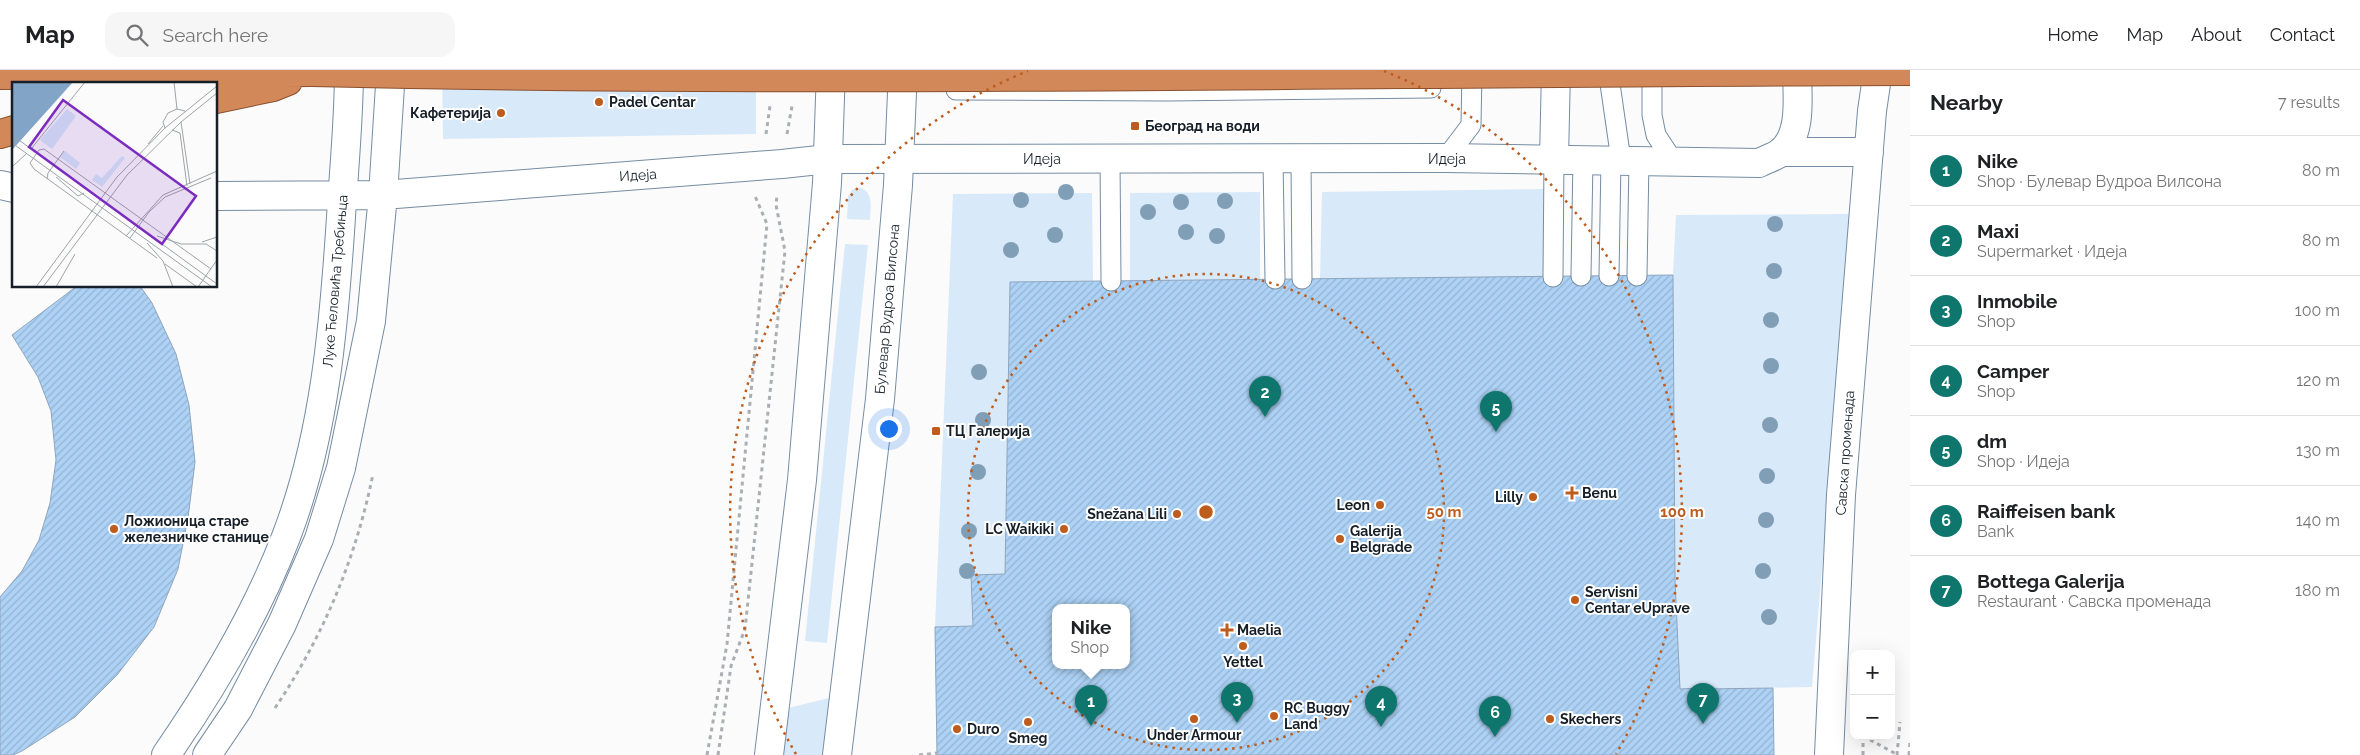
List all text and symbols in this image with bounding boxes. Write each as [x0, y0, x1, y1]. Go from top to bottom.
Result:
search box [105, 12, 455, 57]
text: Map [25, 20, 75, 49]
icon: search [123, 21, 151, 49]
text: Search here [163, 24, 268, 46]
text: Home [2047, 24, 2098, 45]
text: Map [2126, 24, 2163, 45]
text: About [2191, 24, 2242, 45]
text: Contact [2270, 24, 2335, 45]
inset map [12, 82, 218, 288]
text: Nearby [1930, 90, 2003, 115]
text: 7 results [2278, 93, 2340, 112]
place label: Padel Centar [609, 94, 696, 110]
marker: Padel Centar [593, 96, 605, 108]
place label: Кафетерија [410, 105, 491, 121]
marker: Кафетерија [495, 107, 507, 119]
place label: Београд на води [1145, 118, 1260, 134]
marker: Београд на води [1129, 120, 1141, 132]
text: Nike [1977, 150, 2018, 172]
street label: Идеја [1023, 151, 1061, 167]
street label: Идеја [1428, 151, 1466, 167]
text: 1 [1942, 161, 1950, 180]
text: 80 m [2302, 161, 2340, 180]
street label: Идеја [619, 166, 657, 184]
text: Shop · Булевар Вудроа Вилсона [1977, 172, 2222, 191]
street label: Луке Ћеловића Требињца [319, 194, 351, 368]
text: Maxi [1977, 220, 2019, 242]
street label: Булевар Вудроа Вилсона [872, 223, 902, 395]
text: 2 [1941, 231, 1951, 250]
text: 80 m [2302, 231, 2340, 250]
text: Supermarket · Идеја [1977, 242, 2127, 261]
text: Inmobile [1977, 290, 2057, 312]
text: 3 [1942, 301, 1950, 320]
text: 100 m [2295, 301, 2340, 320]
text: Shop [1977, 312, 2015, 331]
text: Camper [1977, 360, 2049, 382]
text: 4 [1941, 371, 1951, 390]
text: 120 m [2296, 371, 2340, 390]
pin: 2 [1249, 376, 1281, 417]
text: Shop [1977, 382, 2015, 401]
street label: Савска променада [1833, 390, 1857, 516]
pin: 5 [1480, 391, 1512, 432]
your location [876, 416, 902, 442]
place label: ТЦ Галерија [946, 423, 1030, 439]
marker: ТЦ Галерија [930, 425, 942, 437]
text: dm [1977, 430, 2007, 452]
text: 5 [1942, 441, 1950, 460]
text: 130 m [2296, 441, 2340, 460]
text: Shop · Идеја [1977, 452, 2070, 471]
place label: Benu [1582, 485, 1617, 501]
marker: Benu [1566, 487, 1578, 499]
place label: Lilly [1495, 489, 1523, 505]
marker: Lilly [1527, 491, 1539, 503]
place label: Leon [1337, 497, 1370, 513]
marker: Leon [1374, 499, 1386, 511]
text: Raiffeisen bank [1977, 500, 2115, 522]
centre of rings [1197, 503, 1215, 521]
text: 50 m [1426, 503, 1462, 521]
text: 100 m [1660, 503, 1704, 521]
place label: Snežana Lili [1087, 506, 1167, 522]
marker: Snežana Lili [1171, 508, 1183, 520]
text: 6 [1941, 511, 1951, 530]
text: 140 m [2296, 511, 2340, 530]
place label: Ложионица старе железничке станице [124, 513, 270, 545]
place label: LC Waikiki [985, 521, 1054, 537]
text: Bank [1977, 522, 2014, 541]
marker: Ложионица старе железничке станице [108, 523, 120, 535]
marker: LC Waikiki [1058, 523, 1070, 535]
place label: Galerija Belgrade [1350, 523, 1413, 555]
marker: Galerija Belgrade [1334, 533, 1346, 545]
text: Bottega Galerija [1977, 570, 2125, 592]
text: 7 [1942, 581, 1950, 600]
text: 180 m [2295, 581, 2340, 600]
place label: Servisni Centar eUprave [1585, 584, 1690, 616]
text: Restaurant · Савска променада [1977, 592, 2211, 611]
marker: Servisni Centar eUprave [1569, 594, 1581, 606]
popup [1052, 604, 1130, 669]
text: Nike [1071, 616, 1111, 638]
place label: Maelia [1237, 622, 1282, 638]
marker: Maelia [1221, 624, 1233, 636]
text: Shop [1071, 638, 1109, 657]
marker: Yettel [1237, 640, 1249, 652]
map controls [1850, 650, 1895, 740]
button: + [1850, 650, 1895, 695]
place label: Yettel [1223, 654, 1263, 670]
pin: 3 [1221, 682, 1253, 723]
pin: 7 [1687, 683, 1719, 724]
pin: 1 [1075, 685, 1107, 726]
pin: 4 [1365, 686, 1397, 727]
button: − [1850, 695, 1895, 740]
pin: 6 [1479, 696, 1511, 737]
place label: RC Buggy Land [1284, 700, 1350, 732]
marker: RC Buggy Land [1268, 710, 1280, 722]
place label: Skechers [1560, 711, 1622, 727]
marker: Under Armour [1188, 713, 1200, 725]
marker: Skechers [1544, 713, 1556, 725]
marker: Smeg [1022, 716, 1034, 728]
place label: Duro [967, 721, 1000, 737]
marker: Duro [951, 723, 963, 735]
place label: Under Armour [1147, 727, 1242, 743]
place label: Smeg [1009, 730, 1048, 746]

